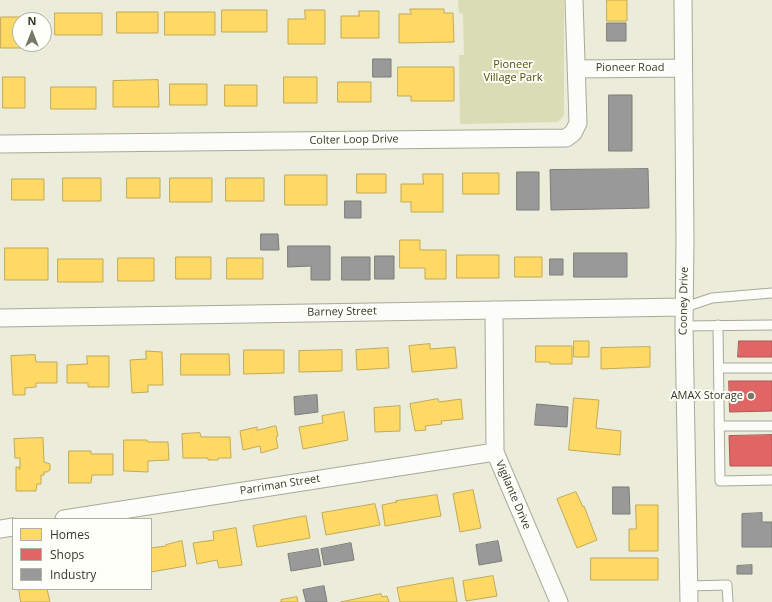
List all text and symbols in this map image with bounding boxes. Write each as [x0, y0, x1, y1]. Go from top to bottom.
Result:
north arrow [12, 12, 52, 52]
text: N [28, 13, 36, 28]
park label: Pioneer Village Park [483, 58, 543, 84]
street label: Pioneer Road [596, 61, 664, 75]
street label: Colter Loop Drive [309, 133, 399, 147]
street label: Cooney Drive [677, 267, 691, 335]
street label: Barney Street [307, 305, 377, 319]
place label: AMAX Storage [671, 389, 743, 403]
marker: AMAX Storage [746, 391, 756, 401]
street label: Vigilante Drive [493, 459, 533, 531]
street label: Parriman Street [239, 472, 321, 498]
legend [12, 518, 152, 590]
text: Homes [50, 526, 90, 543]
text: Shops [50, 546, 84, 563]
text: Industry [50, 566, 96, 583]

